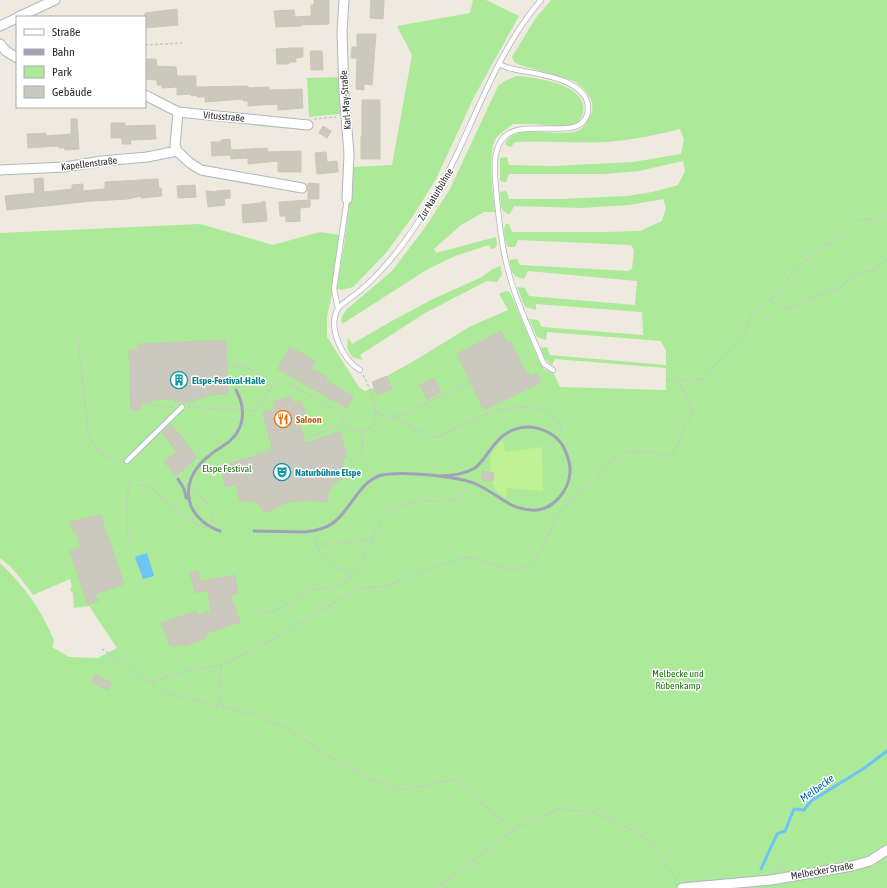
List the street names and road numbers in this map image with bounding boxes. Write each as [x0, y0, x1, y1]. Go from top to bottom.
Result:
street label: Karl-May-Straße [338, 70, 353, 130]
street label: Vitusstraße [203, 109, 246, 124]
street label: Kapellenstraße [60, 155, 118, 172]
street label: Zur Naturbühne [416, 166, 455, 222]
street label: Melbecker Straße [790, 859, 855, 881]

